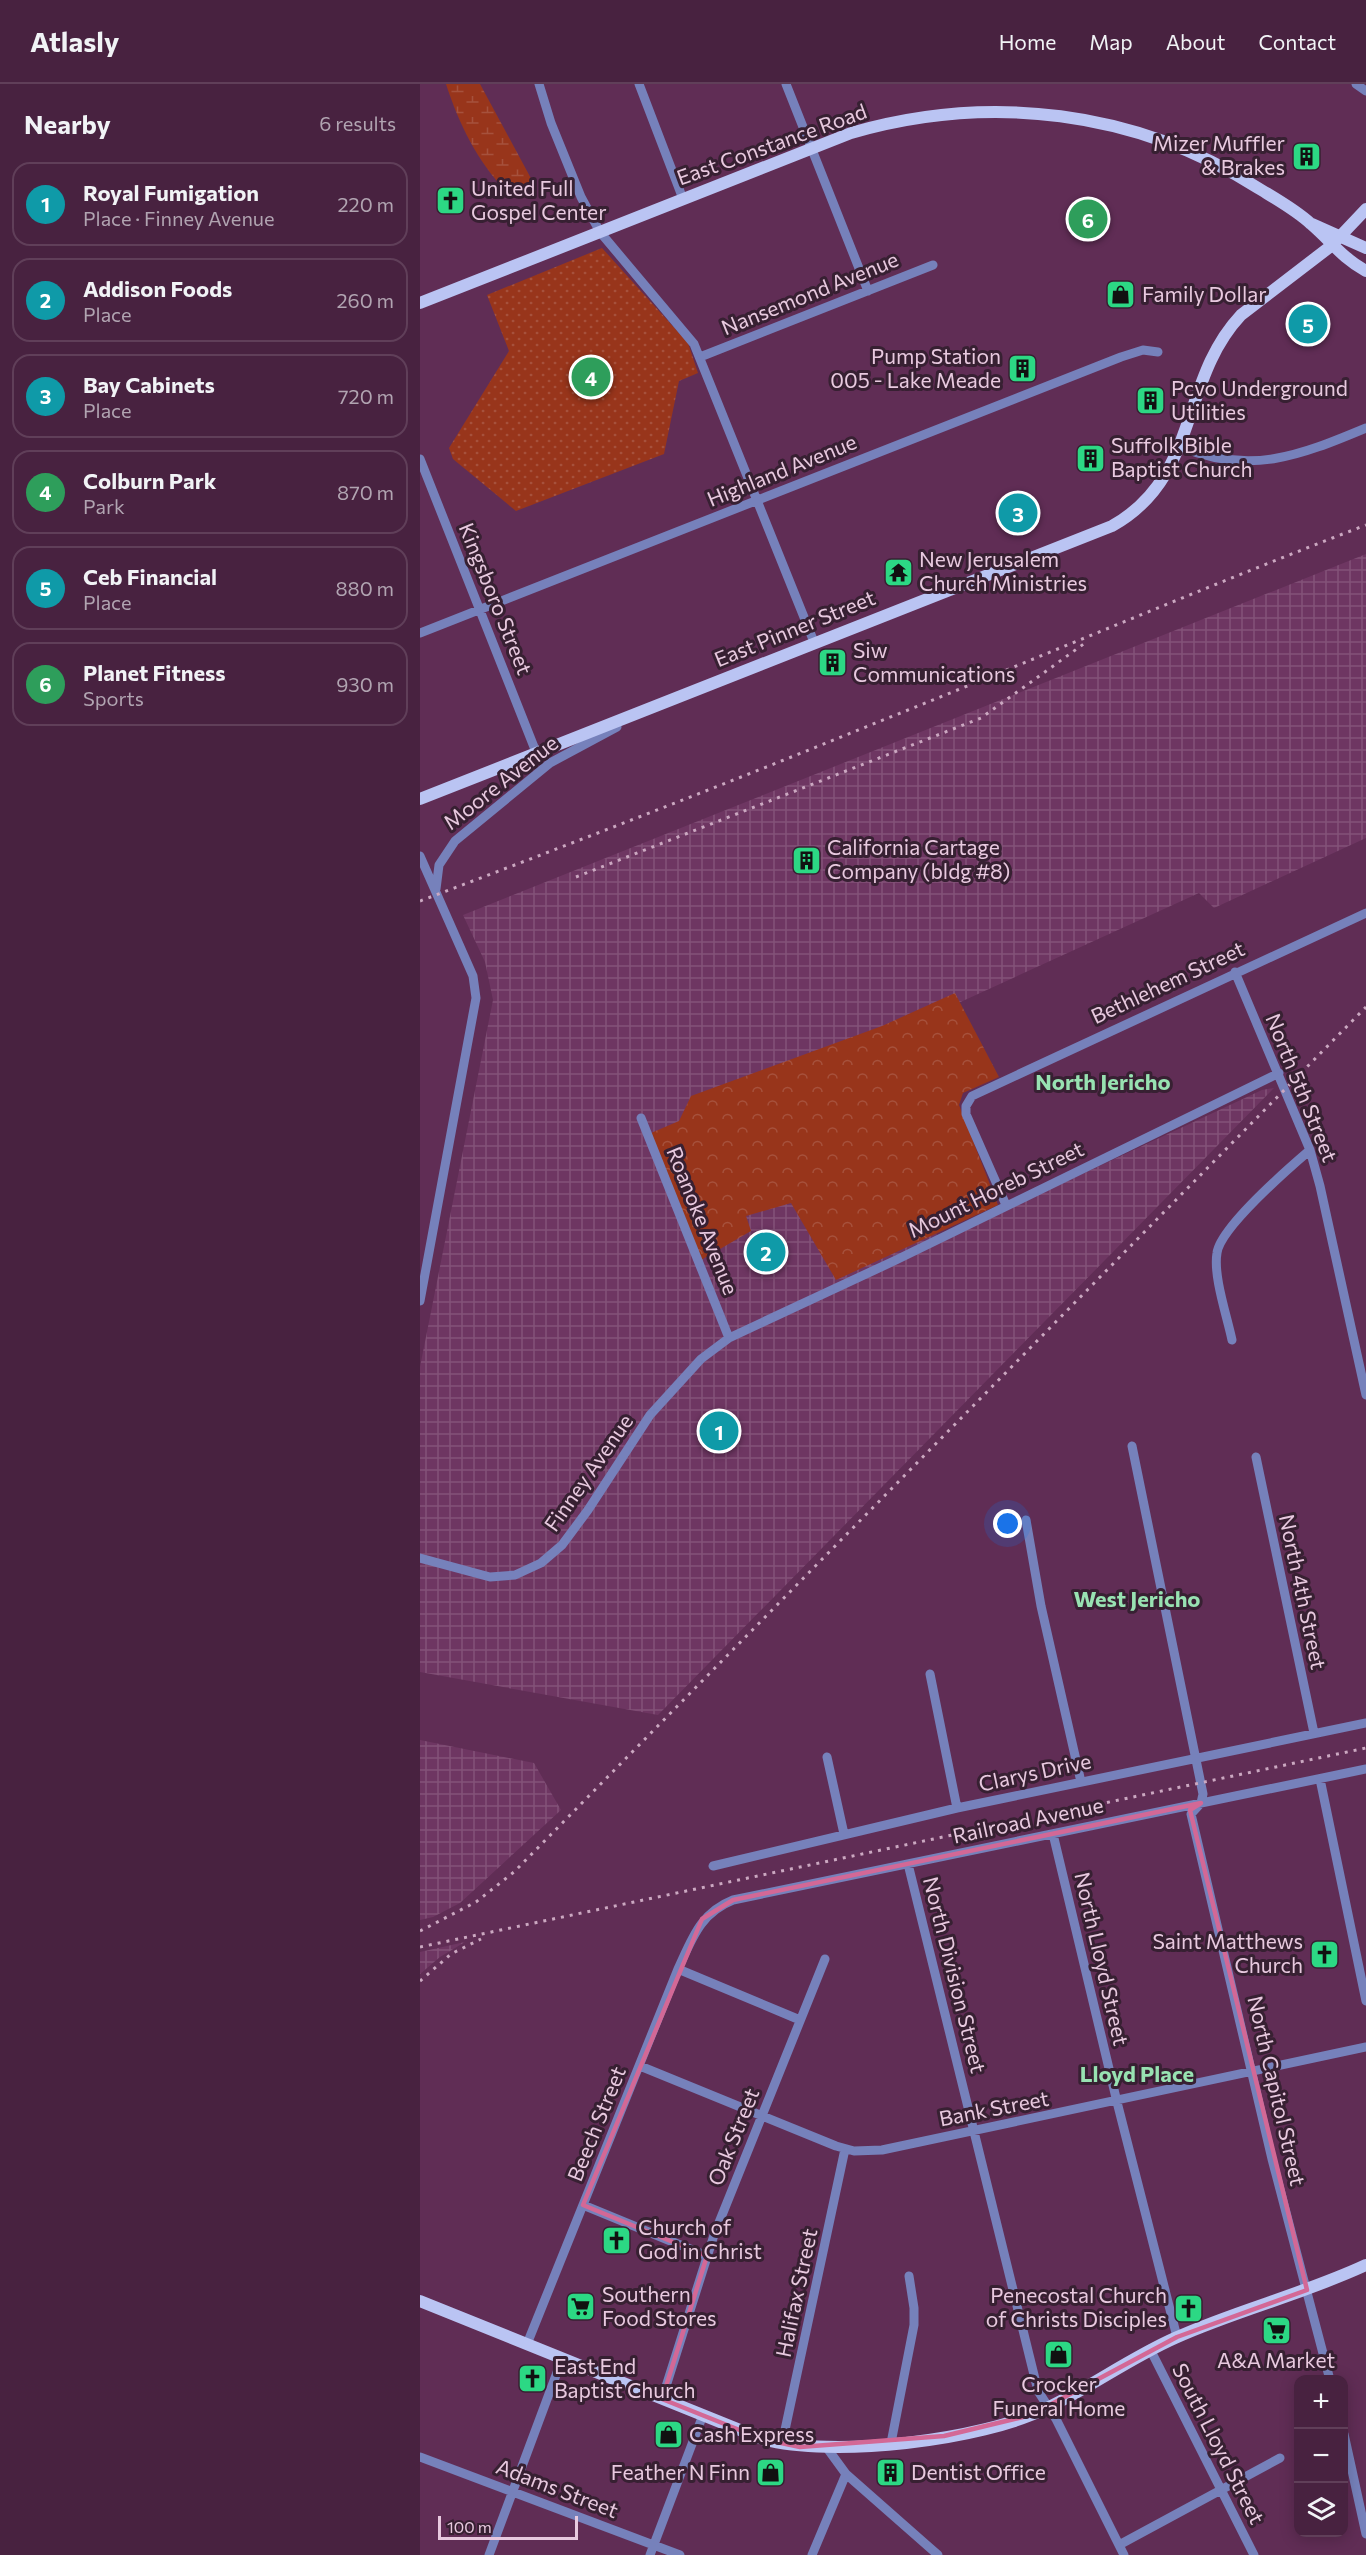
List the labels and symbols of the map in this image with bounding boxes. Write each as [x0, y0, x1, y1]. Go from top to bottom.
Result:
street label: East Constance Road [673, 98, 870, 190]
place label: Mizer Muffler & Brakes [1153, 130, 1285, 179]
building icon: Mizer Muffler & Brakes [1290, 140, 1322, 172]
place label: United Full Gospel Center [471, 175, 607, 224]
church icon: United Full Gospel Center [434, 185, 466, 217]
pin: 6 [1068, 196, 1108, 242]
street label: Nansemond Avenue [717, 246, 902, 340]
shop icon: Family Dollar [1105, 279, 1137, 311]
place label: Family Dollar [1142, 281, 1267, 306]
pin: 5 [1288, 302, 1328, 346]
place label: Pump Station 005 - Lake Meade [830, 343, 1001, 392]
building icon: Pump Station 005 - Lake Meade [1006, 353, 1038, 385]
pin: 4 [572, 354, 610, 400]
place label: Pcvo Underground Utilities [1171, 375, 1348, 424]
building icon: Pcvo Underground Utilities [1134, 385, 1166, 417]
street label: Highland Avenue [703, 428, 860, 511]
place label: Suffolk Bible Baptist Church [1111, 432, 1253, 481]
building icon: Suffolk Bible Baptist Church [1074, 442, 1106, 474]
pin: 3 [998, 490, 1038, 536]
street label: Kingsboro Street [455, 519, 538, 678]
place label: New Jerusalem Church Ministries [919, 546, 1087, 595]
temple icon: New Jerusalem Church Ministries [882, 556, 914, 588]
street label: East Pinner Street [710, 584, 878, 671]
place label: Siw Communications [853, 637, 1015, 686]
building icon: Siw Communications [816, 647, 848, 679]
street label: Moore Avenue [438, 729, 562, 834]
place label: California Cartage Company (bldg #8) [827, 834, 1010, 883]
building icon: California Cartage Company (bldg #8) [790, 844, 822, 876]
street label: Bethlehem Street [1087, 935, 1248, 1028]
street label: North 5th Street [1261, 1010, 1343, 1165]
district label: North Jericho [1035, 1068, 1171, 1095]
street label: Mount Horeb Street [903, 1135, 1087, 1242]
street label: Roanoke Avenue [662, 1143, 744, 1298]
pin: 2 [746, 1230, 786, 1274]
pin: 1 [700, 1408, 738, 1454]
street label: Finney Avenue [538, 1409, 637, 1536]
your location [993, 1509, 1022, 1538]
street label: North 4th Street [1275, 1512, 1332, 1672]
district label: West Jericho [1073, 1585, 1201, 1612]
street label: Clarys Drive [976, 1747, 1093, 1796]
street label: Railroad Avenue [950, 1791, 1105, 1848]
street label: North Lloyd Street [1070, 1870, 1135, 2048]
street label: North Division Street [919, 1874, 992, 2075]
place label: Saint Matthews Church [1152, 1928, 1303, 1977]
church icon: Saint Matthews Church [1308, 1938, 1340, 1970]
street label: North Capitol Street [1243, 1993, 1312, 2188]
district label: Lloyd Place [1080, 2060, 1194, 2087]
street label: Beech Street [561, 2062, 630, 2184]
street label: Oak Street [702, 2084, 763, 2189]
street label: Bank Street [937, 2085, 1051, 2130]
place label: Church of God in Christ [638, 2214, 762, 2263]
church icon: Church of God in Christ [601, 2224, 633, 2256]
street label: Halifax Street [770, 2226, 821, 2359]
place label: Southern Food Stores [602, 2281, 717, 2330]
place label: Penecostal Church of Christs Disciples [986, 2282, 1167, 2331]
supermarket icon: Southern Food Stores [565, 2291, 597, 2323]
church icon: Penecostal Church of Christs Disciples [1172, 2292, 1204, 2324]
supermarket icon: A&A Market [1260, 2314, 1292, 2346]
shop icon: Crocker Funeral Home [1043, 2338, 1075, 2370]
place label: A&A Market [1217, 2347, 1335, 2372]
place label: East End Baptist Church [554, 2353, 696, 2402]
street label: South Lloyd Street [1168, 2359, 1271, 2528]
church icon: East End Baptist Church [517, 2363, 549, 2395]
place label: Crocker Funeral Home [993, 2371, 1125, 2420]
shop icon: Cash Express [652, 2419, 684, 2451]
place label: Cash Express [689, 2421, 814, 2446]
street label: Adams Street [493, 2453, 622, 2522]
shop icon: Feather N Finn [755, 2457, 787, 2489]
building icon: Dentist Office [874, 2457, 906, 2489]
place label: Feather N Finn [611, 2459, 750, 2484]
place label: Dentist Office [911, 2459, 1046, 2484]
scale bar [438, 2513, 578, 2540]

